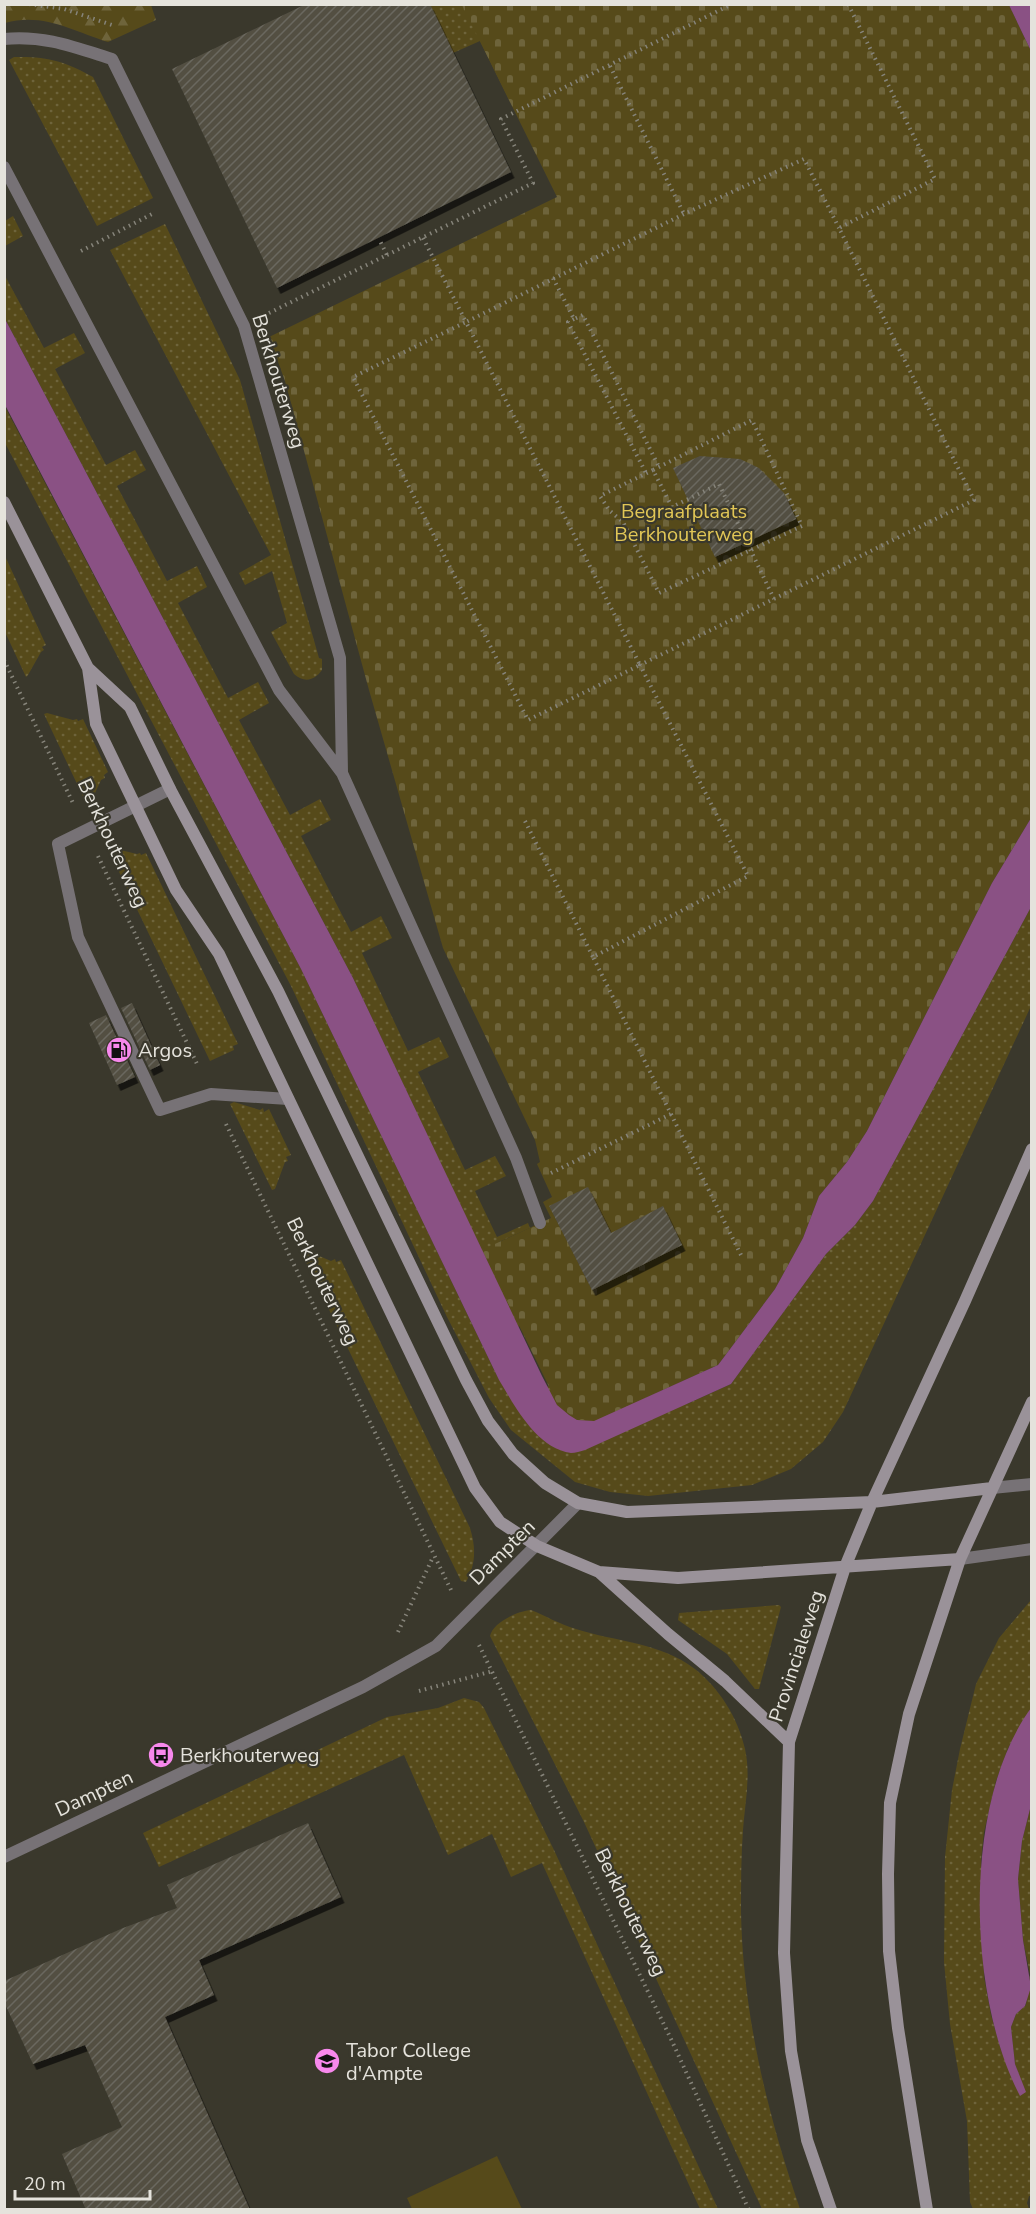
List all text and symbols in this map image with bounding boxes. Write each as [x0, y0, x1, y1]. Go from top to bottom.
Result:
street label: Berkhouterweg [245, 311, 312, 452]
park label: Begraafplaats Berkhouterweg [614, 498, 754, 548]
street label: Berkhouterweg [71, 774, 154, 912]
fuel station icon: Argos [104, 1035, 134, 1065]
place label: Argos [138, 1037, 192, 1064]
street label: Berkhouterweg [280, 1213, 365, 1350]
street label: Dampten [463, 1513, 541, 1591]
street label: Provincialeweg [763, 1587, 830, 1725]
bus stop icon: Berkhouterweg [146, 1740, 176, 1770]
place label: Berkhouterweg [180, 1742, 319, 1769]
street label: Dampten [51, 1764, 138, 1823]
street label: Berkhouterweg [588, 1844, 673, 1981]
place label: Tabor College d'Ampte [346, 2037, 471, 2087]
school or university icon: Tabor College d'Ampte [312, 2046, 342, 2076]
scale bar [15, 2163, 150, 2201]
text: 20 m [24, 2172, 66, 2196]

